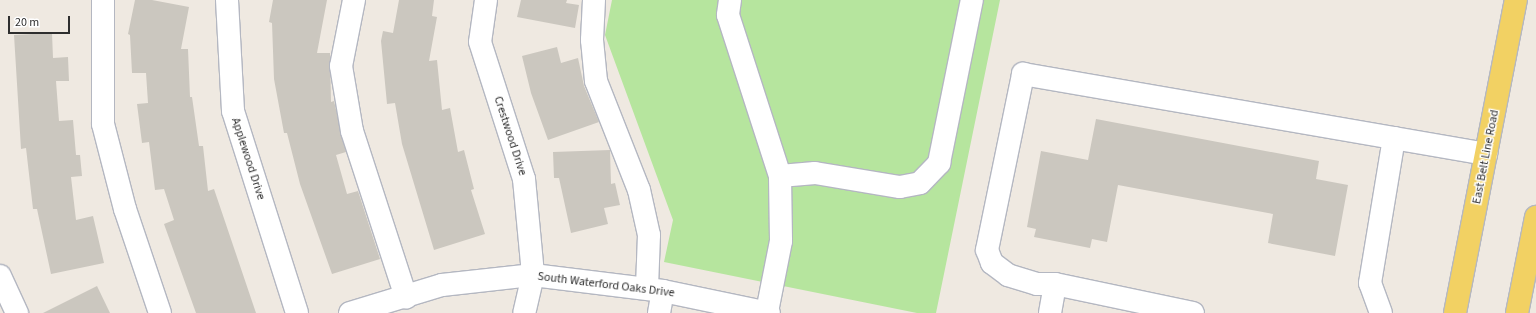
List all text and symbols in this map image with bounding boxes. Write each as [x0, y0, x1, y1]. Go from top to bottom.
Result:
scale bar [10, 8, 72, 34]
text: 20 m [15, 14, 39, 31]
street label: Crestwood Drive [490, 95, 530, 177]
street label: East Belt Line Road [1470, 109, 1502, 205]
street label: Applewood Drive [228, 116, 268, 202]
street label: South Waterford Oaks Drive [537, 269, 675, 301]

